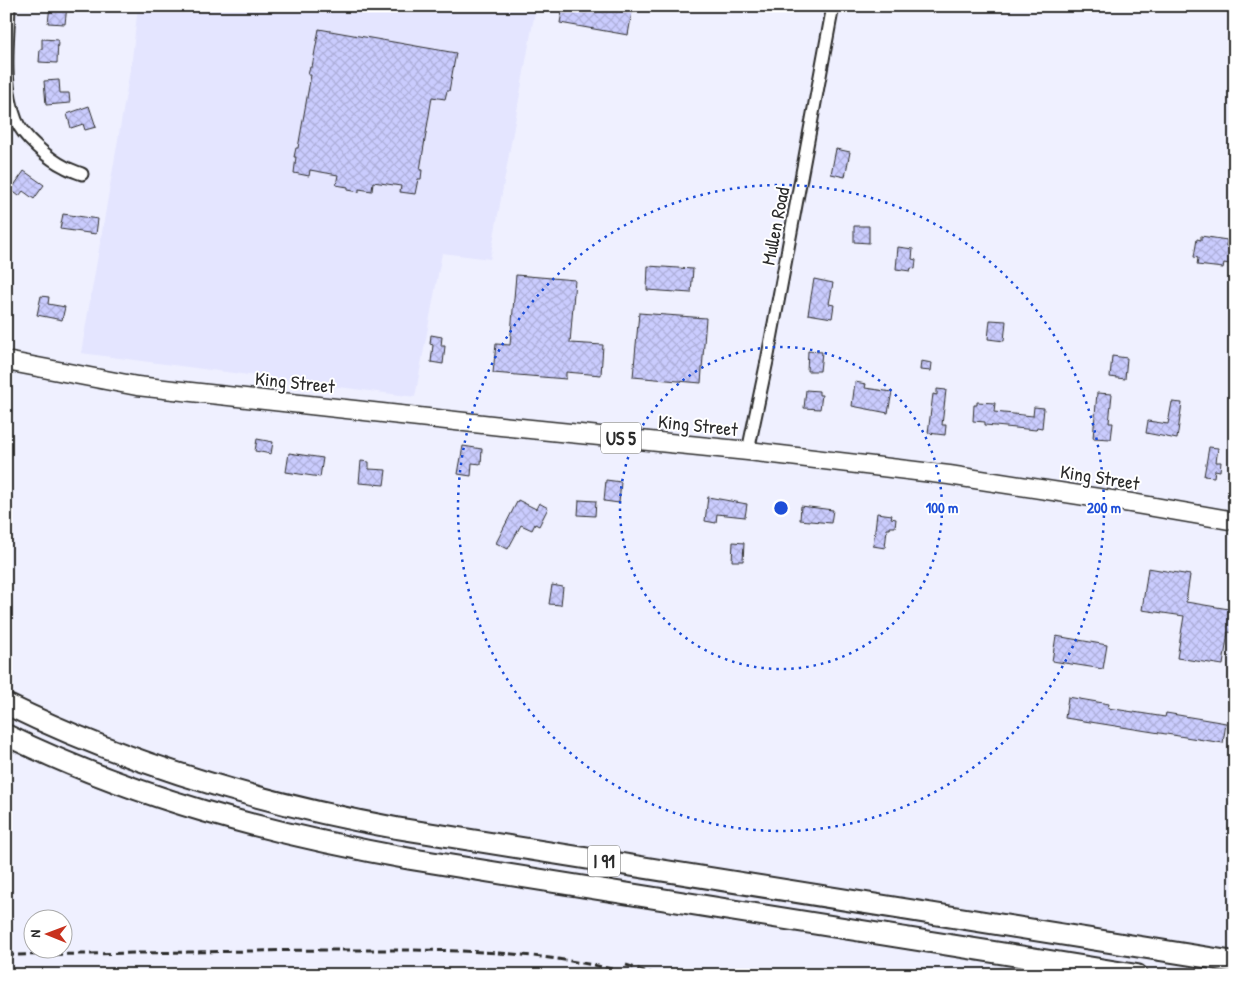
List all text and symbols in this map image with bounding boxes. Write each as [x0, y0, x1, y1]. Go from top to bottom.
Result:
street label: Mullen Road [755, 184, 795, 267]
street label: King Street [254, 365, 337, 399]
street label: King Street [657, 408, 740, 442]
road number: US 5 [601, 422, 641, 453]
street label: King Street [1059, 458, 1142, 496]
text: 100 m [926, 497, 958, 518]
text: 200 m [1087, 497, 1121, 518]
centre of rings [772, 499, 790, 517]
road number: I 91 [588, 846, 620, 876]
north arrow [22, 908, 72, 958]
text: N [25, 929, 44, 938]

